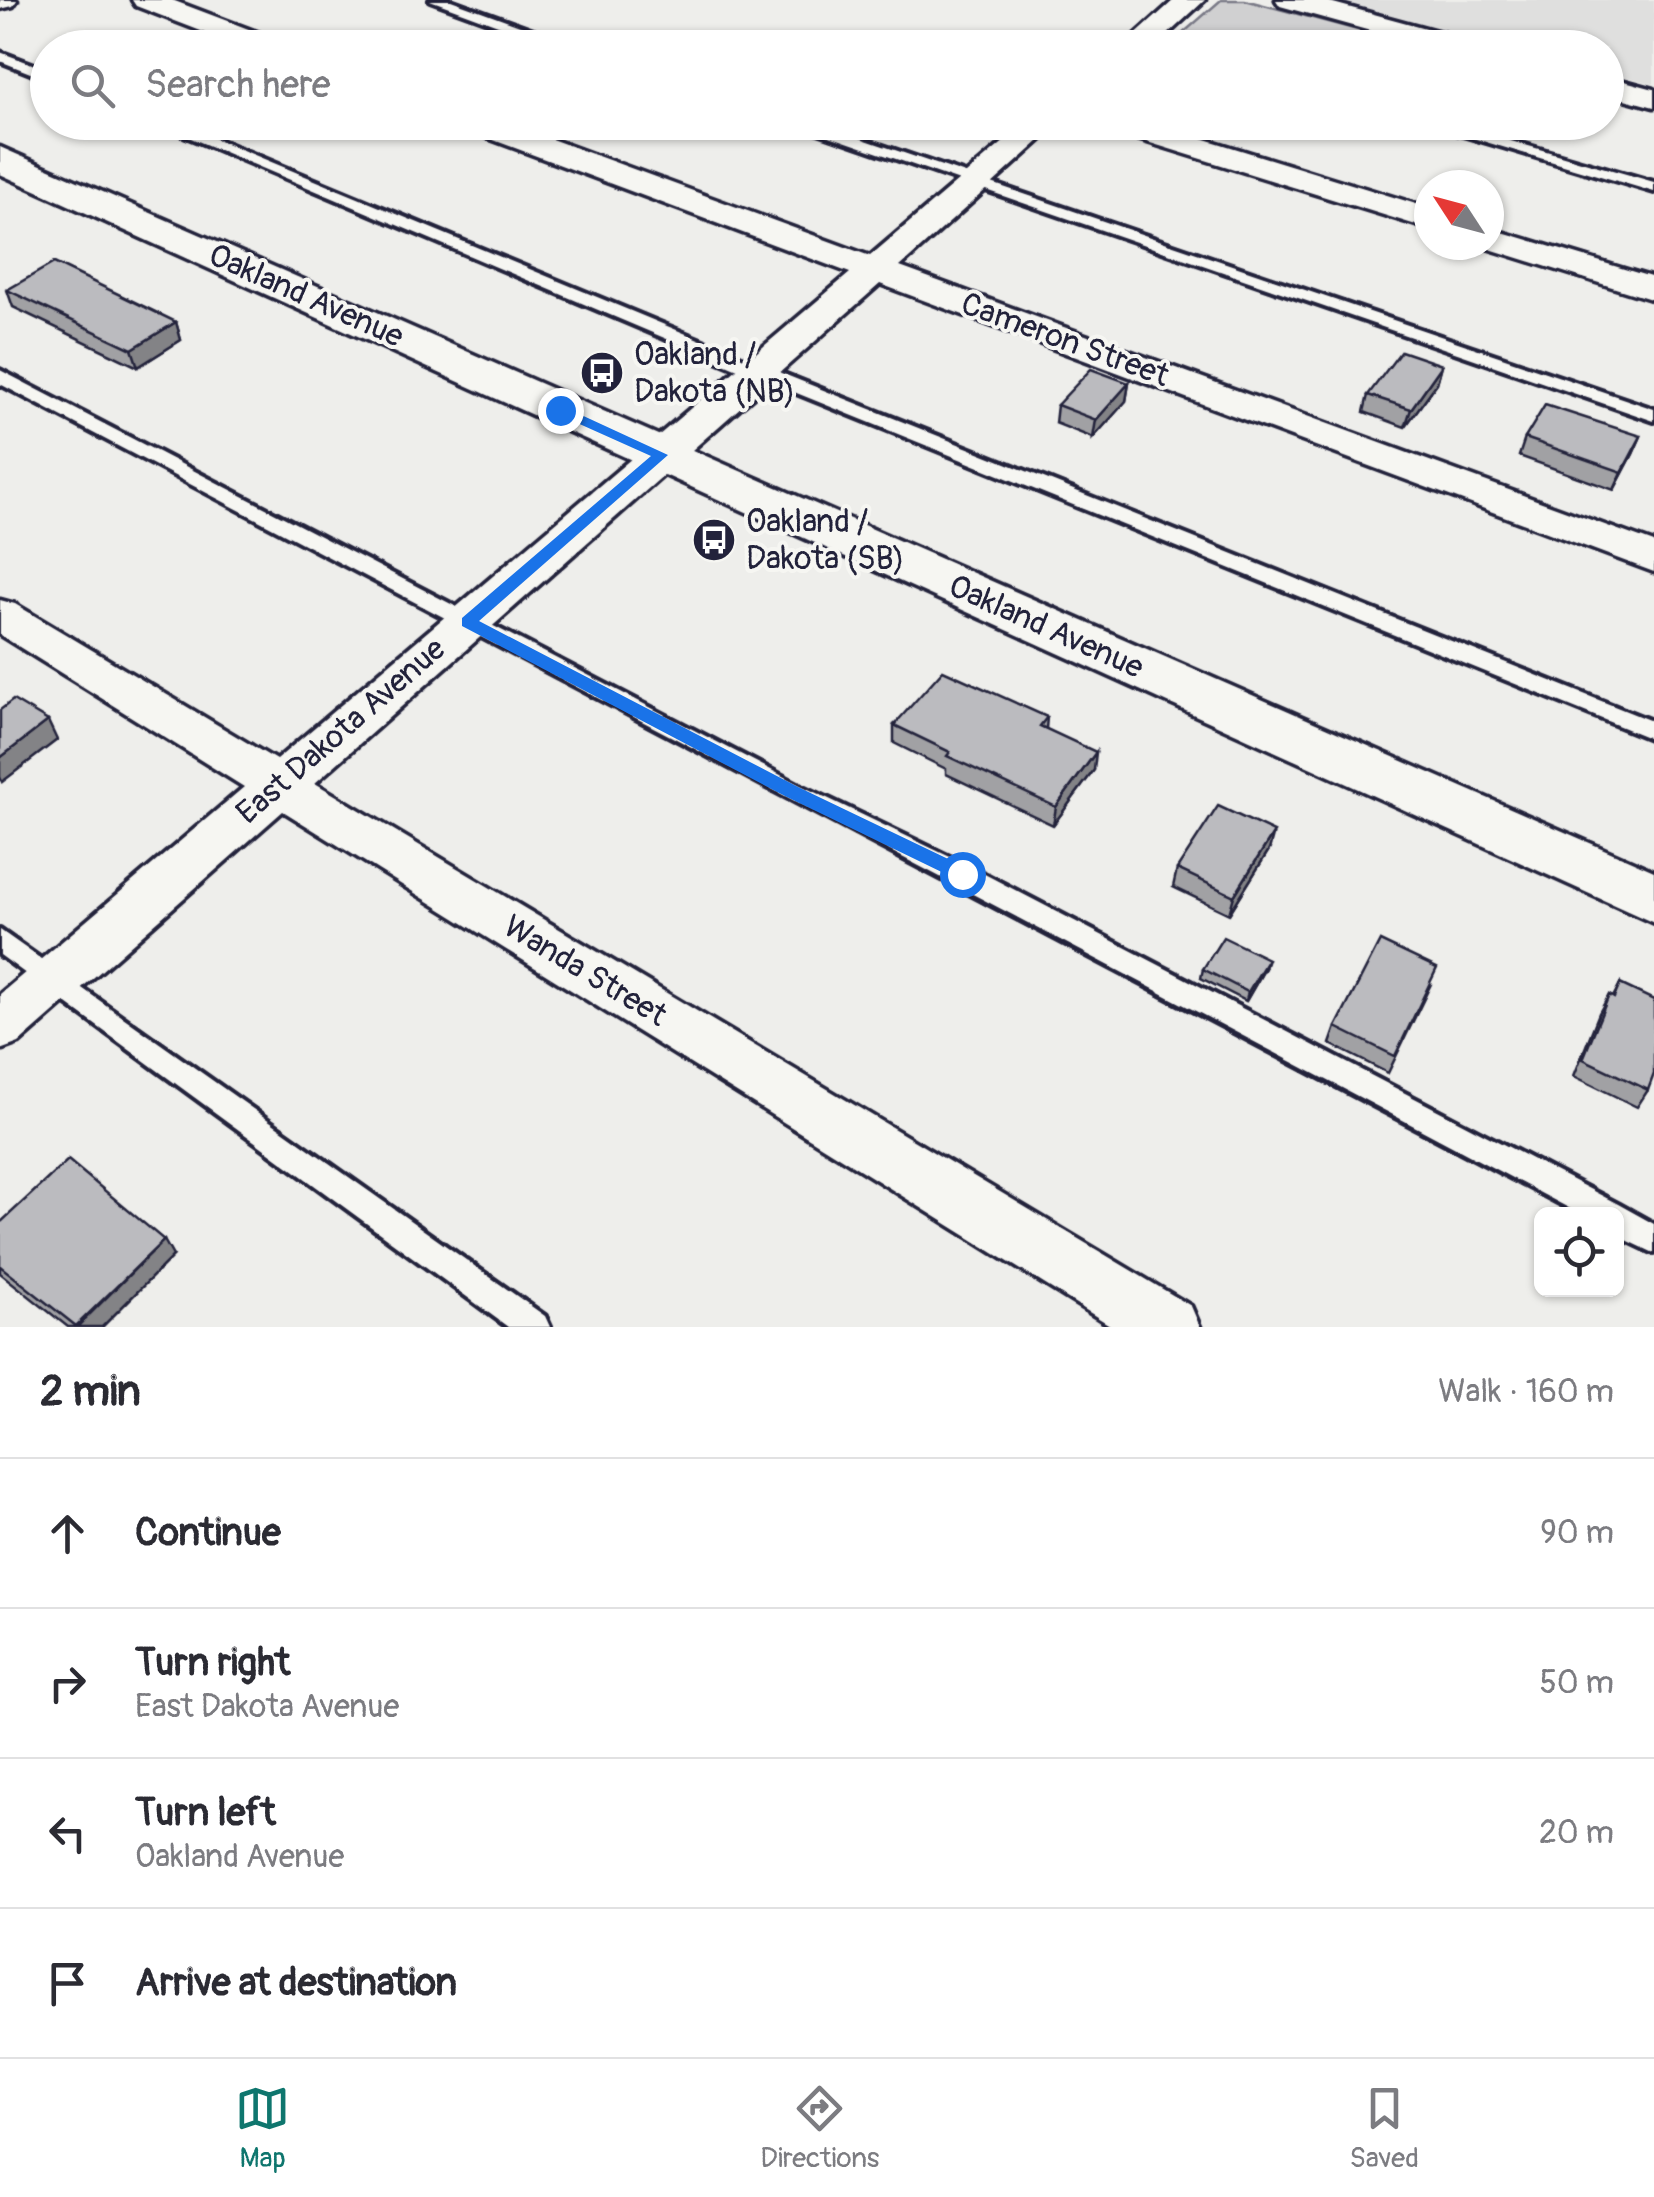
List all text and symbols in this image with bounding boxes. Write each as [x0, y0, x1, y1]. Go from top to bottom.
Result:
search box [30, 30, 1624, 140]
icon: search [65, 58, 120, 113]
text: Search here [145, 61, 331, 109]
north arrow [1414, 170, 1504, 260]
street label: Oakland Avenue [202, 235, 410, 357]
street label: Cameron Street [956, 284, 1175, 396]
place label: Oakland / Dakota (NB) [634, 335, 795, 412]
bus stop icon: Oakland / Dakota (NB) [579, 350, 625, 396]
route end [538, 388, 584, 434]
place label: Oakland / Dakota (SB) [746, 502, 904, 579]
bus stop icon: Oakland / Dakota (SB) [691, 517, 737, 563]
street label: Oakland Avenue [942, 566, 1150, 688]
street label: East Dakota Avenue [228, 629, 454, 833]
route start [940, 852, 986, 898]
street label: Wanda Street [496, 907, 674, 1035]
map controls [1534, 1207, 1624, 1297]
button: locate [1534, 1207, 1624, 1297]
text: 2 min [40, 1366, 141, 1418]
text: Walk · 160 m [1438, 1372, 1614, 1412]
icon: ahead [40, 1506, 95, 1561]
text: Continue [135, 1509, 281, 1557]
text: 90 m [1540, 1513, 1614, 1553]
text: Turn right [135, 1639, 290, 1687]
icon: right [40, 1656, 95, 1711]
text: 50 m [1539, 1663, 1614, 1703]
text: East Dakota Avenue [135, 1687, 399, 1727]
text: Turn left [135, 1789, 276, 1837]
icon: left [40, 1806, 95, 1861]
text: 20 m [1539, 1813, 1614, 1853]
text: Oakland Avenue [135, 1837, 344, 1877]
icon: arrive [40, 1956, 95, 2011]
text: Arrive at destination [135, 1959, 457, 2007]
tab: Map [235, 2081, 290, 2176]
tab: Directions [760, 2081, 879, 2176]
tab: Saved [1349, 2081, 1419, 2176]

